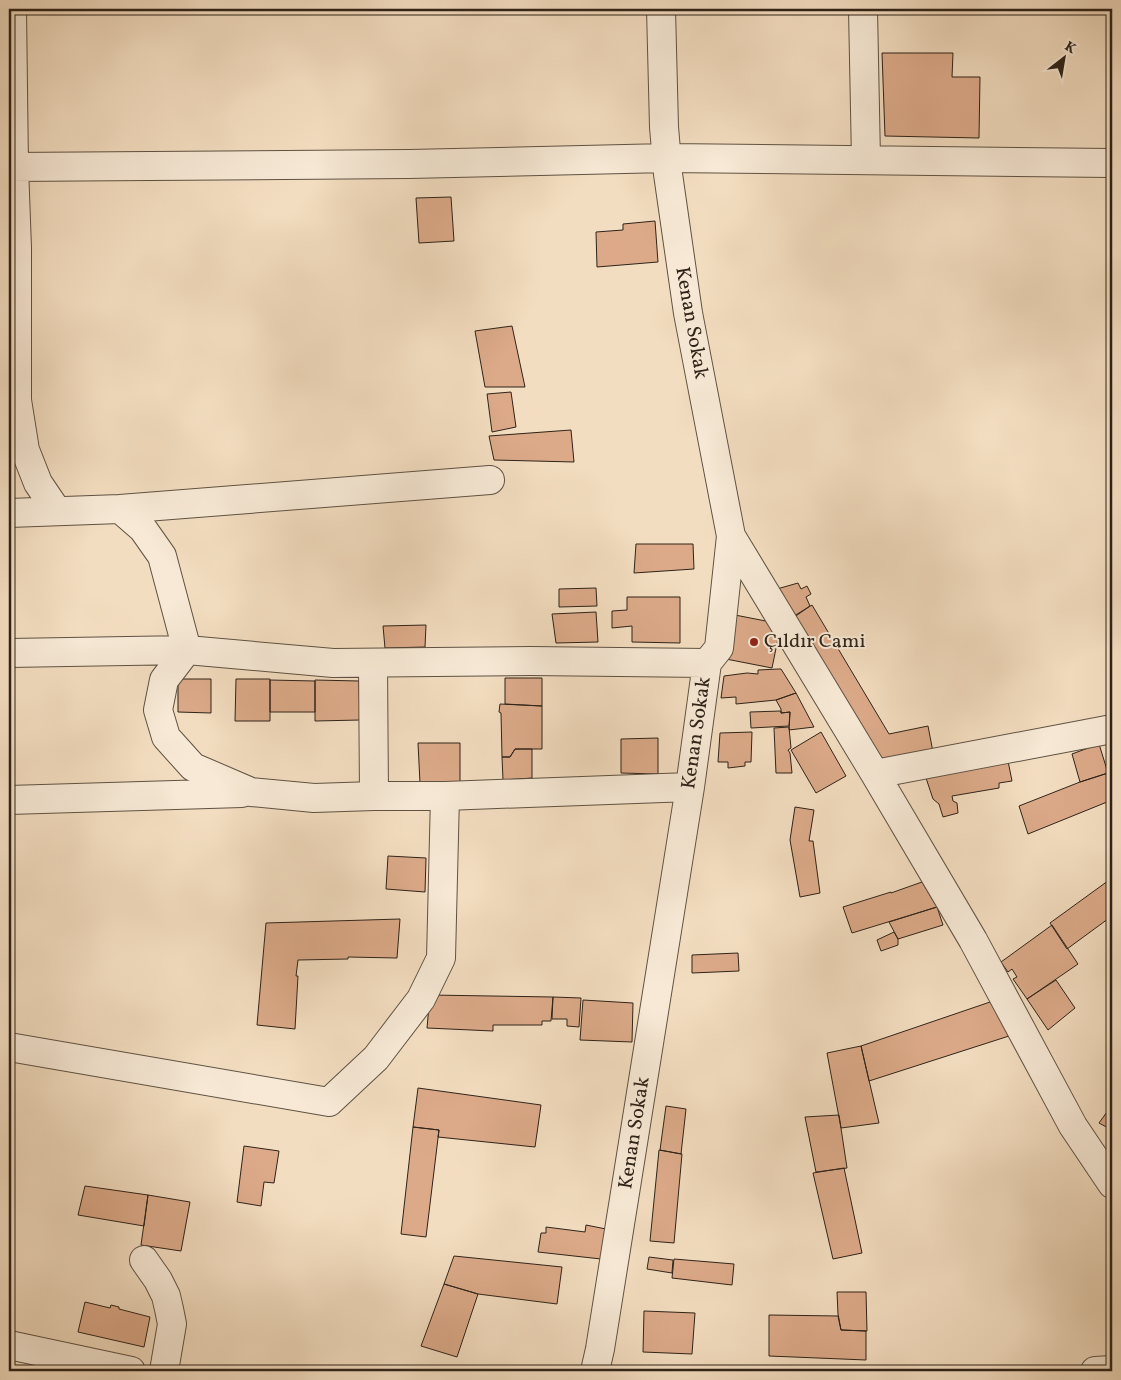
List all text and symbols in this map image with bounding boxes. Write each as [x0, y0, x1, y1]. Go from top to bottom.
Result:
north arrow [1038, 32, 1088, 82]
text: K [1061, 37, 1079, 59]
street label: Kenan Sokak [667, 265, 715, 381]
place label: Çıldır Cami [764, 628, 865, 656]
marker: Çıldır Cami [748, 636, 760, 648]
street label: Kenan Sokak [675, 675, 719, 791]
street label: Kenan Sokak [612, 1075, 658, 1191]

